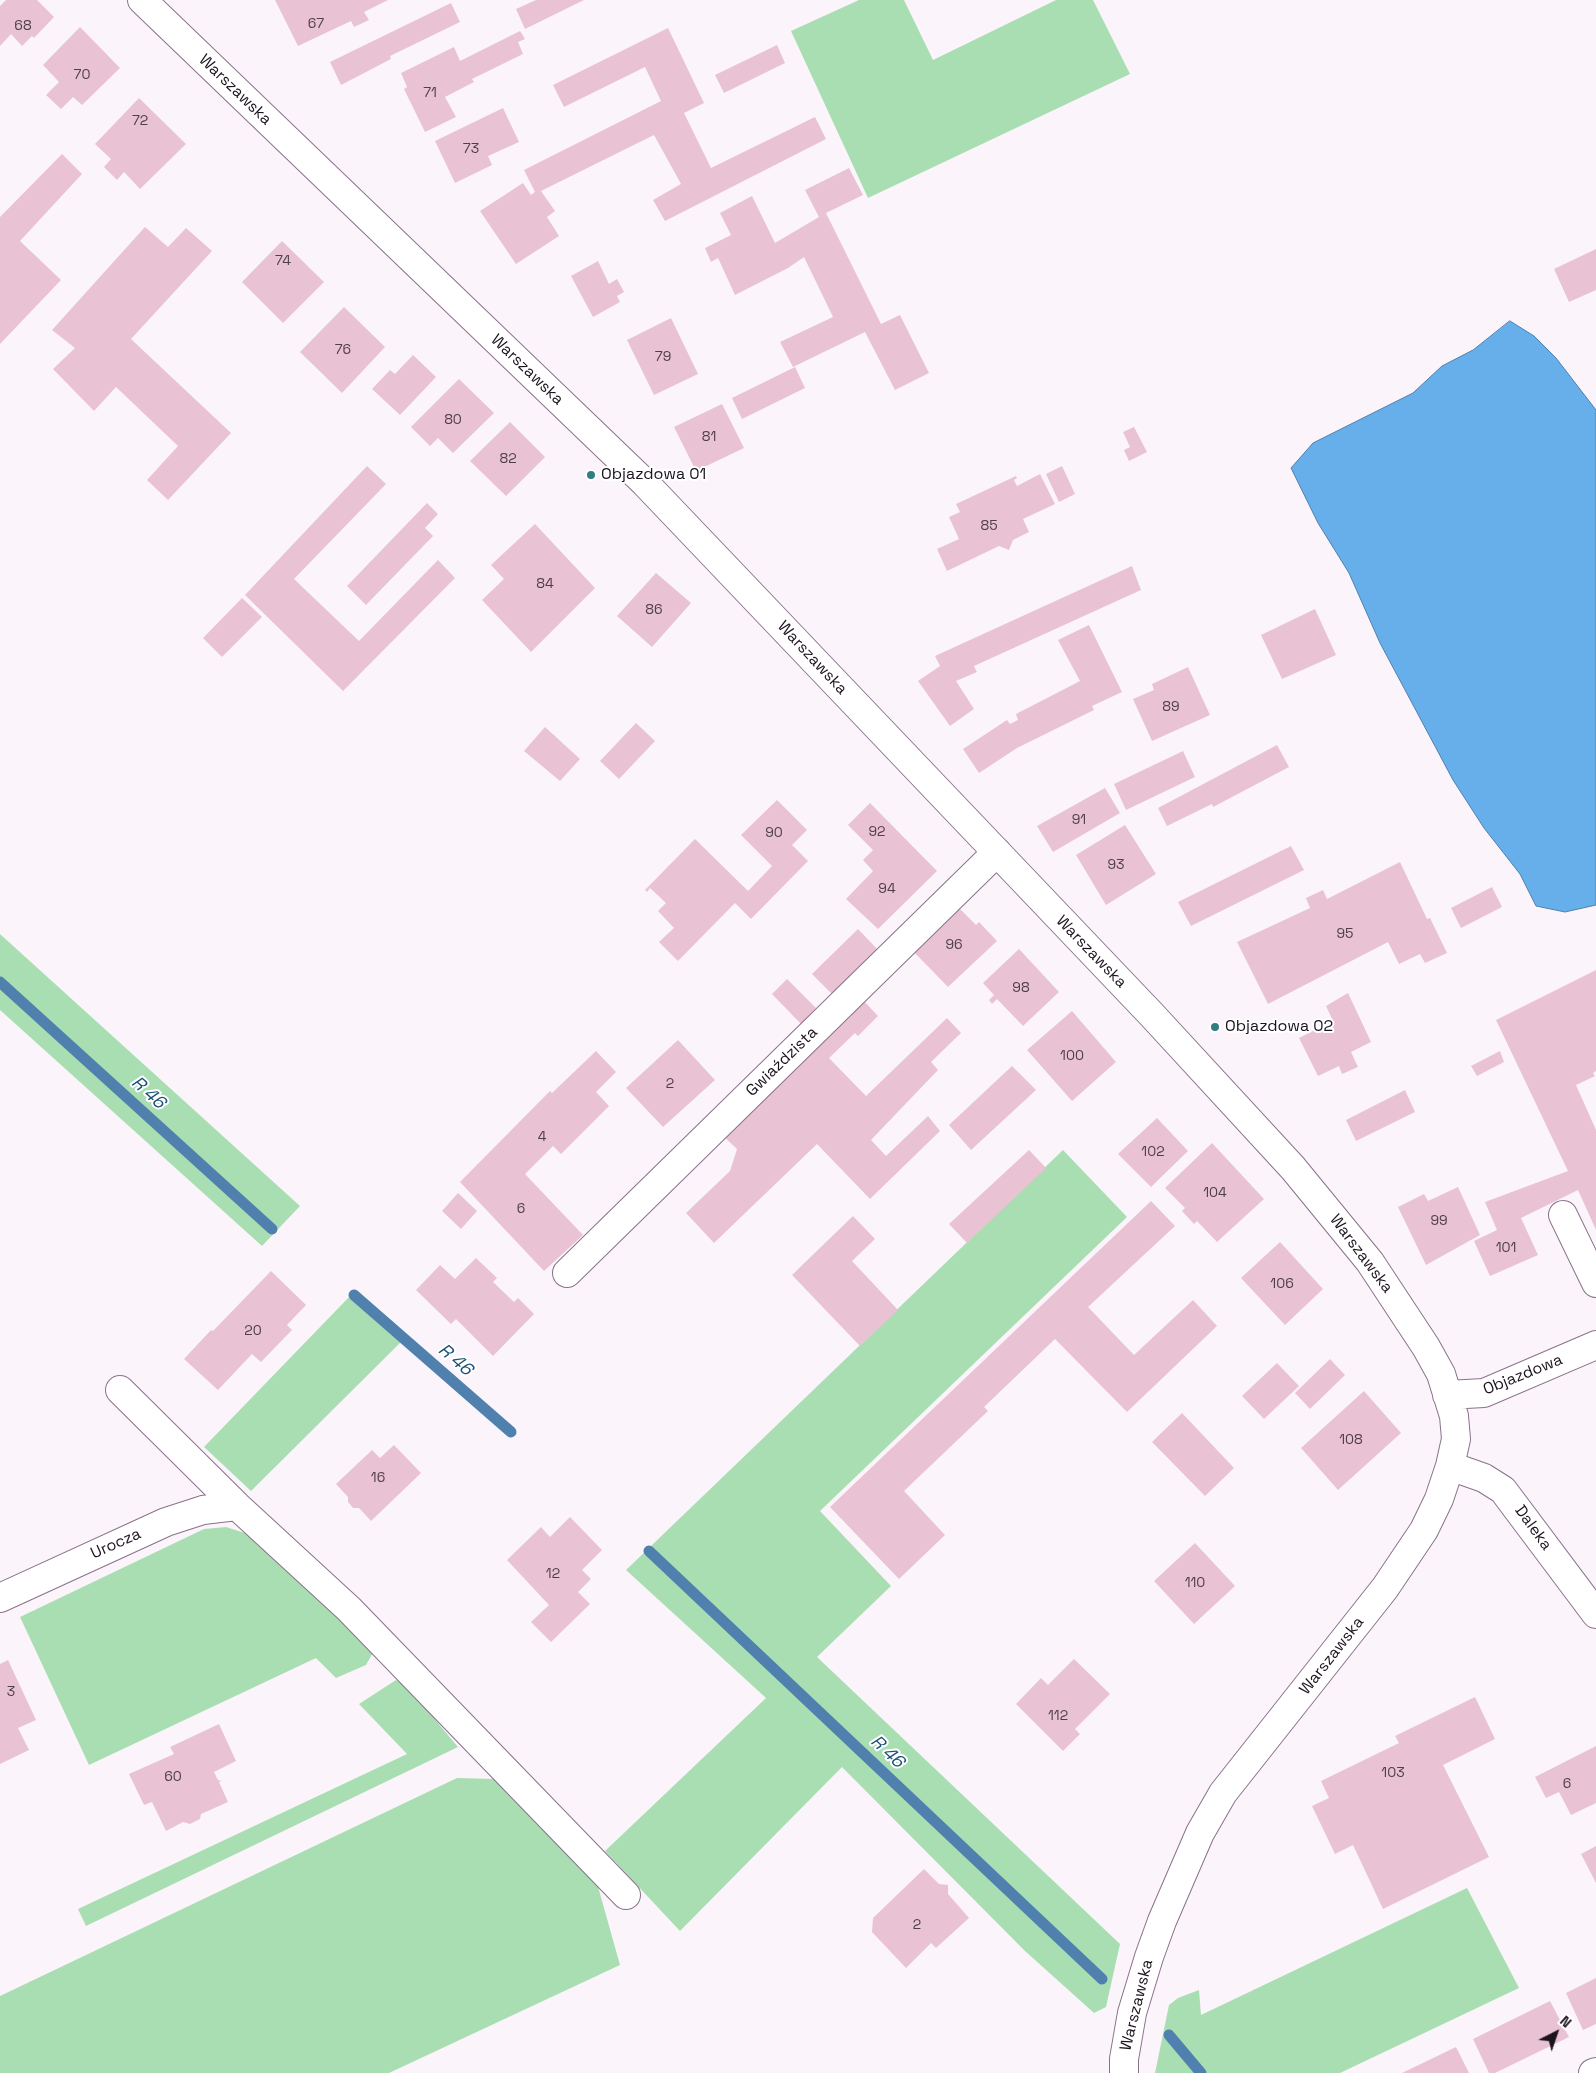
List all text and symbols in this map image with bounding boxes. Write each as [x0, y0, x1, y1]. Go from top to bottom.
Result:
house number: 67 [308, 16, 324, 32]
house number: 68 [14, 18, 32, 34]
street label: Warszawska [195, 51, 275, 129]
house number: 70 [74, 67, 90, 83]
house number: 71 [423, 85, 437, 101]
house number: 72 [132, 113, 148, 129]
house number: 73 [463, 141, 479, 157]
house number: 74 [275, 253, 291, 269]
street label: Warszawska [487, 331, 567, 409]
house number: 76 [335, 342, 351, 358]
house number: 79 [655, 349, 671, 365]
house number: 80 [444, 412, 462, 428]
house number: 81 [702, 429, 716, 445]
house number: 82 [499, 451, 517, 467]
place label: Objazdowa 01 [601, 465, 706, 485]
marker: Objazdowa 01 [585, 469, 597, 481]
house number: 85 [980, 518, 998, 534]
house number: 84 [536, 576, 554, 592]
house number: 86 [645, 602, 663, 618]
street label: Warszawska [773, 617, 851, 699]
house number: 89 [1162, 699, 1180, 715]
house number: 91 [1072, 812, 1086, 828]
house number: 92 [868, 824, 886, 840]
house number: 90 [765, 825, 783, 841]
house number: 93 [1107, 857, 1125, 873]
house number: 94 [878, 881, 896, 897]
street label: Warszawska [1052, 912, 1130, 992]
house number: 95 [1337, 926, 1353, 942]
house number: 96 [945, 937, 963, 953]
house number: 98 [1012, 980, 1030, 996]
place label: Objazdowa 02 [1225, 1017, 1333, 1037]
marker: Objazdowa 02 [1209, 1021, 1221, 1033]
street label: Gwiaździsta [742, 1023, 822, 1101]
house number: 100 [1060, 1048, 1084, 1064]
water label: R 46 [127, 1072, 169, 1114]
house number: 2 [666, 1076, 674, 1092]
house number: 4 [538, 1129, 546, 1145]
house number: 102 [1141, 1144, 1165, 1160]
house number: 104 [1203, 1185, 1227, 1201]
house number: 6 [517, 1201, 525, 1217]
street label: Warszawska [1325, 1211, 1397, 1297]
house number: 99 [1430, 1213, 1448, 1229]
house number: 101 [1496, 1240, 1516, 1256]
house number: 106 [1270, 1276, 1294, 1292]
house number: 20 [244, 1323, 262, 1339]
water label: R 46 [433, 1339, 477, 1381]
street label: Objazdowa [1480, 1350, 1566, 1400]
house number: 108 [1339, 1432, 1363, 1448]
house number: 16 [371, 1470, 385, 1486]
street label: Daleka [1510, 1502, 1556, 1554]
street label: Urocza [88, 1524, 144, 1564]
house number: 12 [546, 1566, 560, 1582]
house number: 110 [1185, 1575, 1205, 1591]
street label: Warszawska [1296, 1613, 1368, 1699]
house number: 3 [7, 1684, 15, 1700]
house number: 112 [1048, 1708, 1068, 1724]
water label: R 46 [866, 1731, 908, 1773]
house number: 103 [1381, 1765, 1405, 1781]
house number: 60 [164, 1769, 182, 1785]
house number: 6 [1563, 1776, 1571, 1792]
house number: 2 [913, 1917, 921, 1933]
street label: Warszawska [1116, 1957, 1158, 2053]
north arrow [1531, 2008, 1581, 2058]
text: N [1556, 2012, 1575, 2032]

